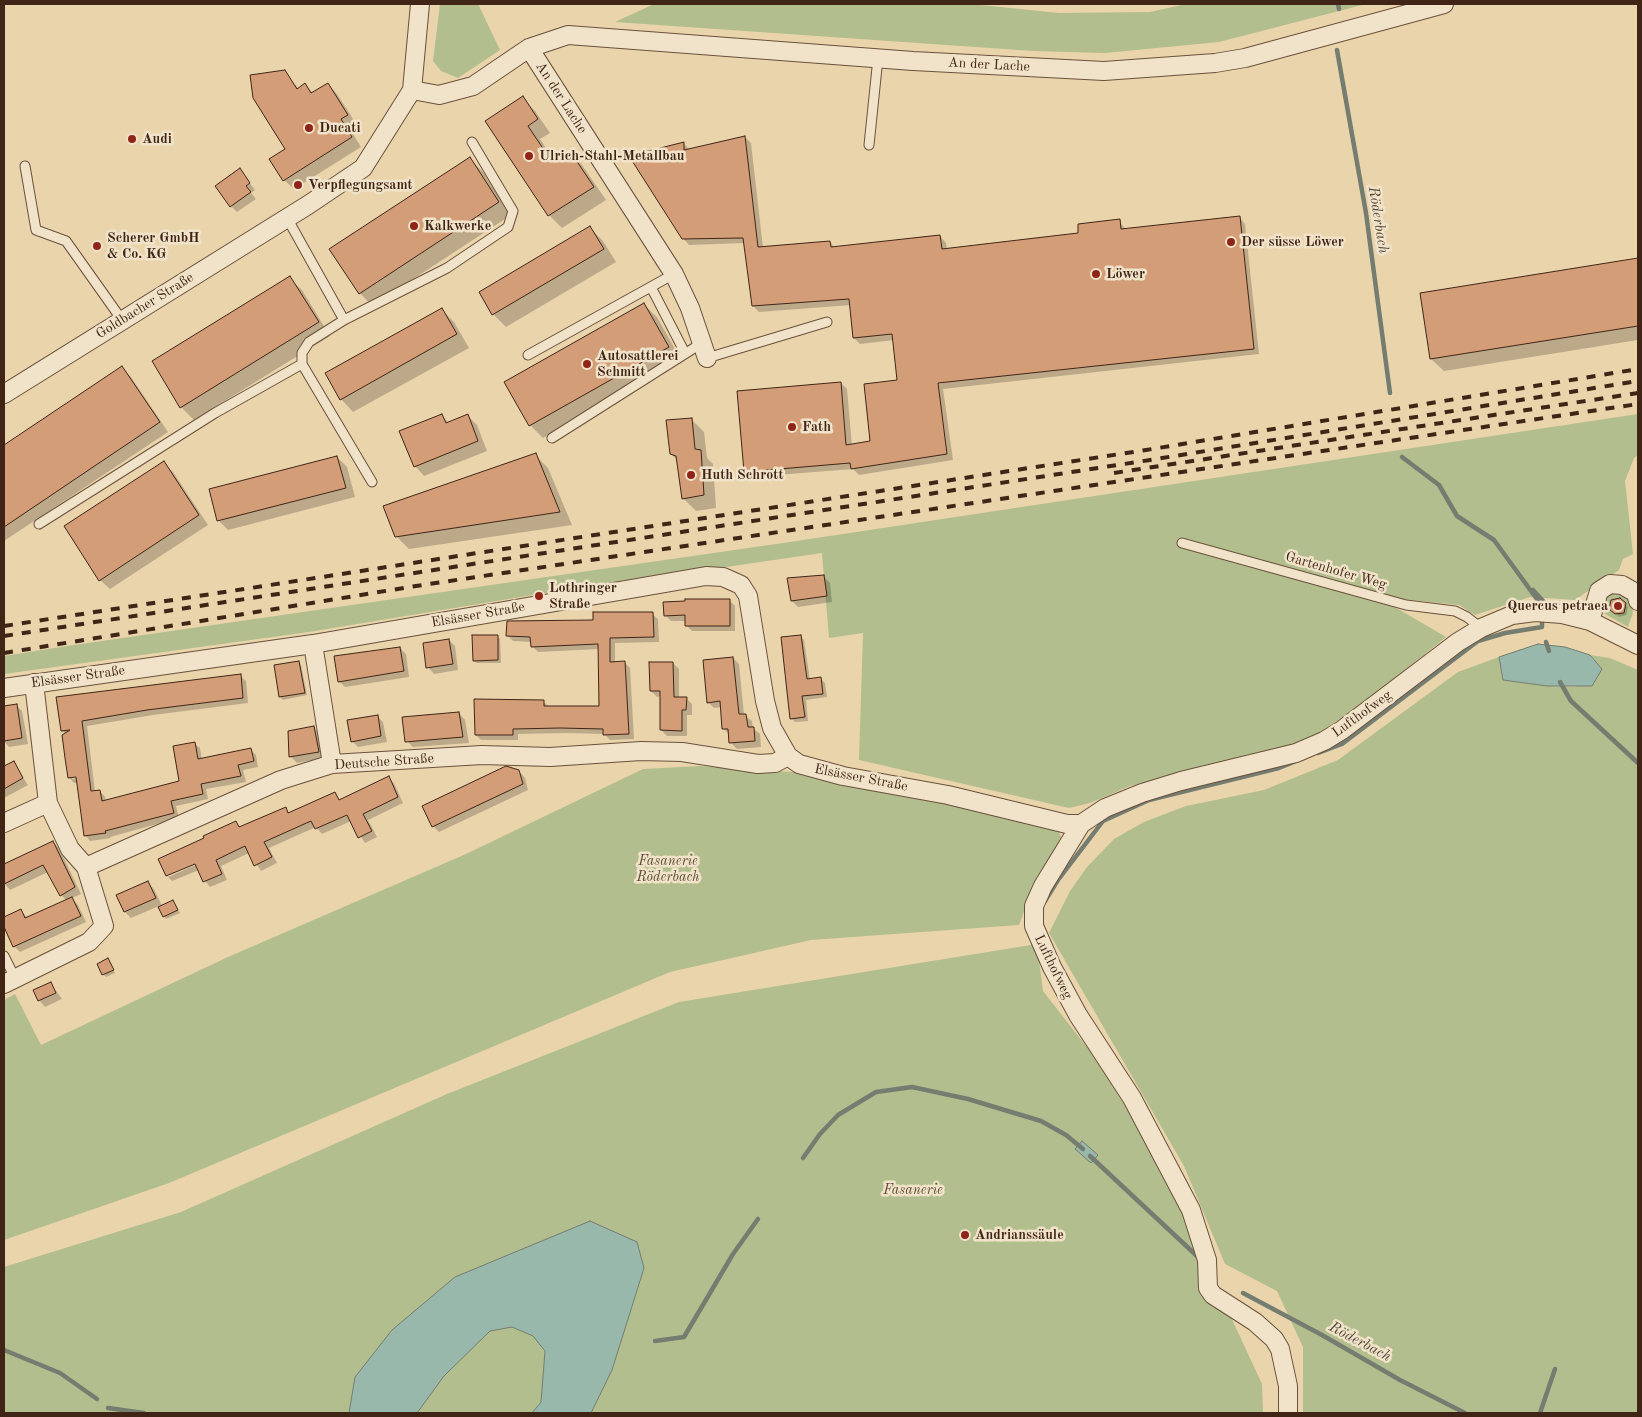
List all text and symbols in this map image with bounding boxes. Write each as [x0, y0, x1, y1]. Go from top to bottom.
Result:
street label: An der Lache [948, 54, 1030, 76]
street label: An der Lache [532, 59, 590, 137]
place label: Ducati [319, 120, 361, 136]
marker: Ducati [303, 122, 315, 134]
place label: Audi [142, 131, 172, 147]
marker: Audi [126, 133, 138, 145]
place label: Ulrich-Stahl-Metallbau [539, 148, 685, 164]
marker: Ulrich-Stahl-Metallbau [523, 150, 535, 162]
place label: Verpflegungsamt [308, 177, 413, 193]
marker: Verpflegungsamt [292, 179, 304, 191]
water label: Röderbach [1364, 185, 1392, 255]
place label: Kalkwerke [424, 218, 491, 234]
marker: Kalkwerke [408, 220, 420, 232]
place label: Scherer GmbH & Co. KG [107, 230, 200, 262]
place label: Der süsse Löwer [1241, 234, 1344, 250]
marker: Der süsse Löwer [1225, 236, 1237, 248]
marker: Scherer GmbH & Co. KG [91, 240, 103, 252]
place label: Löwer [1106, 266, 1145, 282]
marker: Löwer [1090, 268, 1102, 280]
street label: Goldbacher Straße [93, 269, 197, 343]
place label: Autosattlerei Schmitt [597, 348, 678, 381]
marker: Autosattlerei Schmitt [581, 358, 593, 370]
place label: Fath [802, 419, 831, 435]
marker: Fath [786, 421, 798, 433]
place label: Huth Schrott [701, 467, 783, 483]
marker: Huth Schrott [685, 469, 697, 481]
street label: Gartenhofer Weg [1283, 549, 1389, 593]
place label: Lothringer Straße [549, 580, 617, 612]
marker: Lothringer Straße [533, 590, 545, 602]
place label: Quercus petraea [1507, 598, 1608, 614]
street label: Elsässer Straße [430, 599, 526, 631]
marker: Quercus petraea [1612, 600, 1624, 612]
street label: Elsässer Straße [30, 662, 126, 692]
street label: Lufthofweg [1329, 687, 1395, 741]
street label: Deutsche Straße [334, 750, 434, 774]
street label: Elsässer Straße [813, 761, 909, 795]
park label: Fasanerie Röderbach [636, 853, 700, 886]
street label: Lufthofweg [1030, 932, 1076, 1002]
park label: Fasanerie [883, 1182, 943, 1198]
place label: Andrianssäule [975, 1227, 1064, 1243]
marker: Andrianssäule [959, 1229, 971, 1241]
water label: Röderbach [1326, 1318, 1394, 1366]

